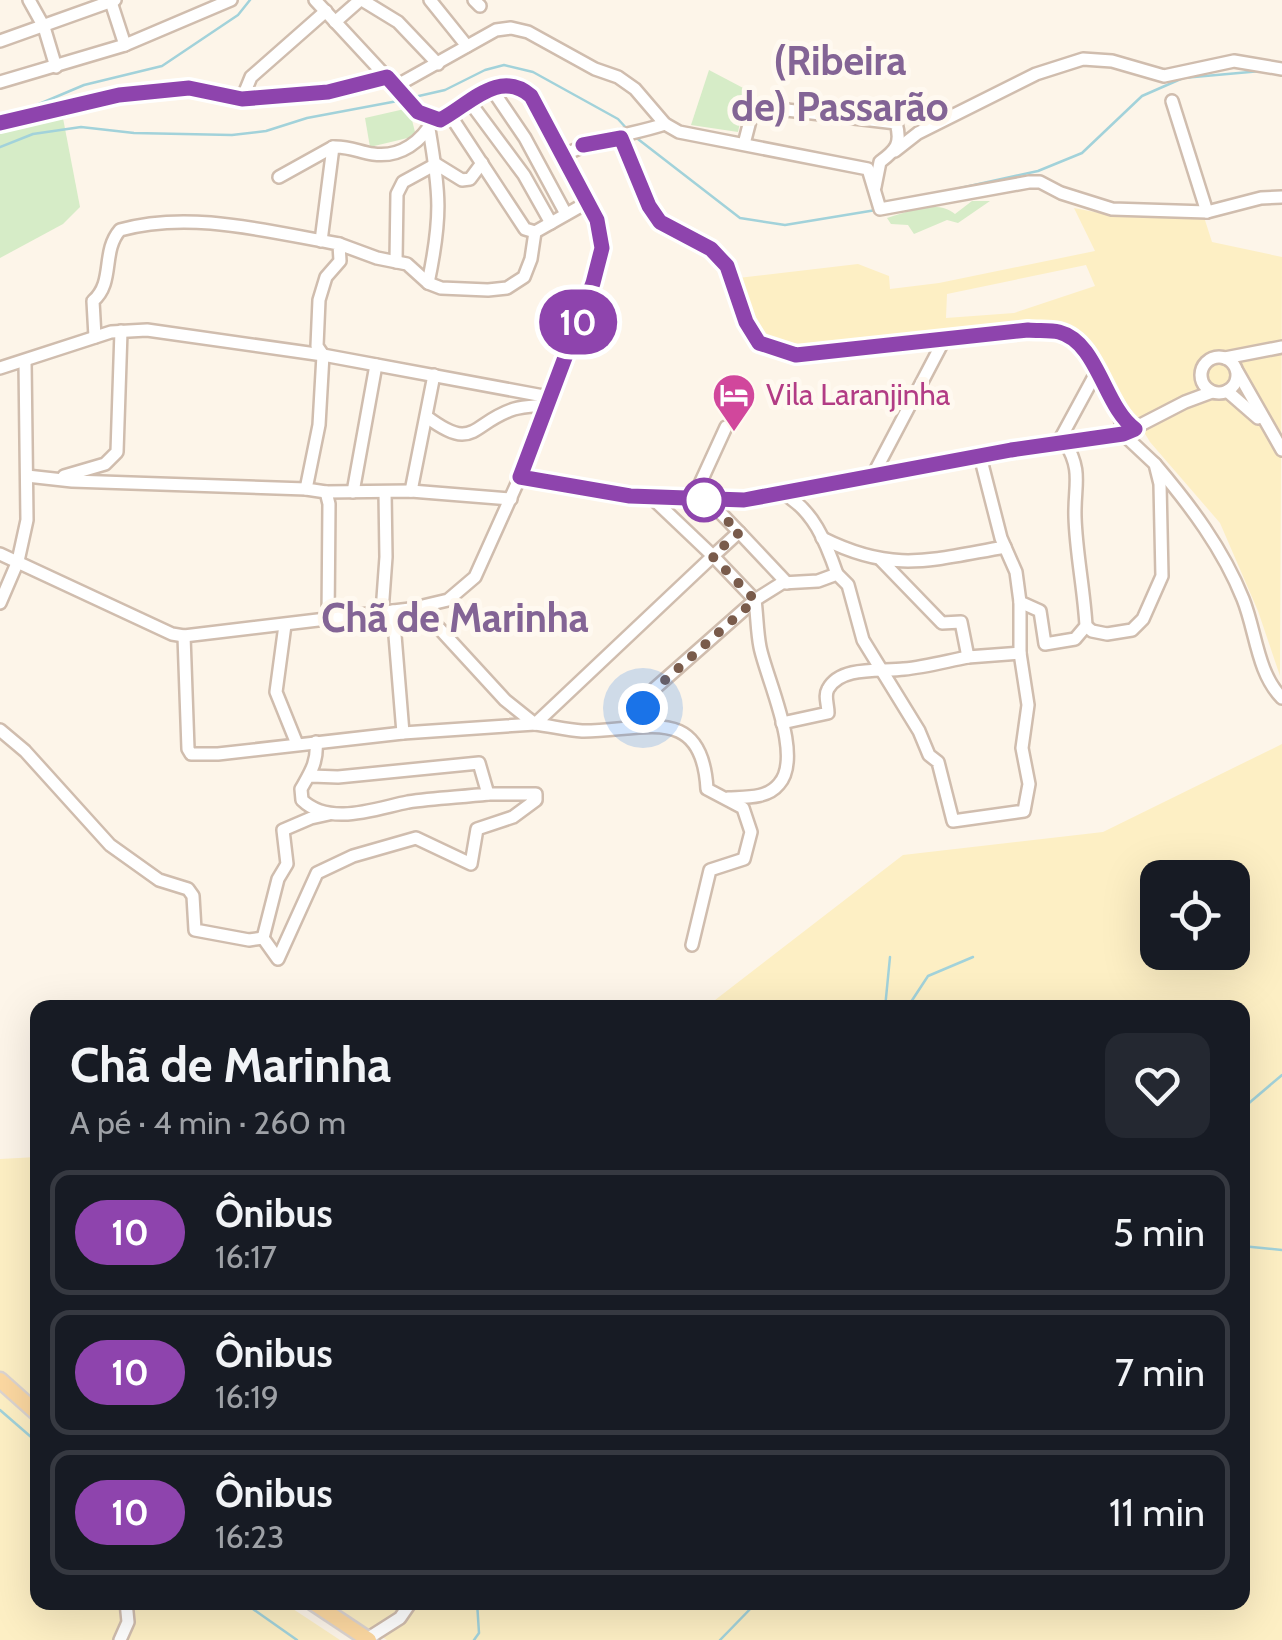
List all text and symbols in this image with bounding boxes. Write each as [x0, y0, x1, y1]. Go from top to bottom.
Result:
district label: (Ribeira de) Passarão [731, 36, 949, 131]
line badge: 10 [533, 290, 623, 354]
text: 10 [559, 301, 597, 344]
hotel icon: Vila Laranjinha [711, 372, 757, 433]
place label: Vila Laranjinha [766, 376, 951, 413]
unlabelled marker [683, 479, 725, 521]
district label: Chã de Marinha [321, 593, 589, 642]
your location [618, 683, 668, 733]
map controls [1140, 860, 1250, 970]
button: locate [1140, 860, 1250, 970]
button: heart [1105, 1033, 1210, 1138]
text: Chã de Marinha [70, 1036, 391, 1094]
text: A pé · 4 min · 260 m [70, 1103, 346, 1142]
text: Ônibus [215, 1190, 332, 1237]
text: 5 min [1113, 1209, 1205, 1256]
text: 10 [111, 1211, 149, 1254]
text: 16:17 [215, 1237, 277, 1276]
text: Ônibus [215, 1330, 332, 1377]
text: 7 min [1115, 1349, 1205, 1396]
text: 10 [111, 1351, 149, 1394]
text: 16:19 [215, 1377, 279, 1416]
text: Ônibus [215, 1470, 332, 1517]
text: 11 min [1109, 1489, 1205, 1536]
text: 10 [111, 1491, 149, 1534]
text: 16:23 [215, 1517, 284, 1556]

